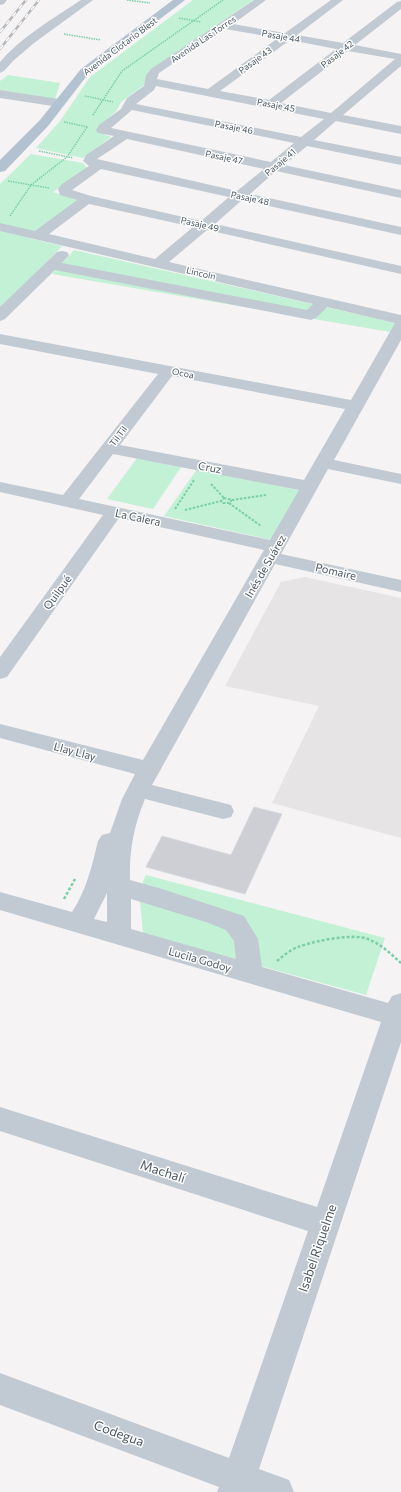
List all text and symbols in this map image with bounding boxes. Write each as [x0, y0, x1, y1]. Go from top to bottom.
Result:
street label: Avenida Las Torres [168, 13, 238, 65]
street label: Avenida Clotario Blest [81, 14, 159, 77]
street label: Pasaje 44 [261, 27, 302, 45]
street label: Pasaje 42 [319, 38, 355, 70]
street label: Pasaje 43 [236, 44, 274, 76]
street label: Pasaje 45 [256, 96, 296, 114]
street label: Pasaje 46 [214, 118, 254, 136]
street label: Pasaje 41 [262, 146, 298, 178]
street label: Pasaje 47 [204, 148, 244, 166]
street label: Pasaje 48 [230, 189, 270, 207]
street label: Pasaje 49 [180, 214, 220, 234]
street label: Lincoln [185, 264, 217, 282]
street label: Ocoa [171, 366, 195, 381]
street label: Til Til [107, 424, 129, 448]
street label: Cruz [197, 458, 223, 476]
street label: La Calera [114, 506, 162, 528]
street label: Inés de Suárez [242, 532, 288, 600]
street label: Pomaire [314, 560, 358, 582]
street label: Quilpué [40, 572, 74, 612]
street label: Llay Llay [53, 739, 98, 763]
street label: Lucila Godoy [167, 944, 233, 974]
street label: Machalí [138, 1156, 188, 1186]
street label: Isabel Riquelme [294, 1202, 340, 1294]
street label: Codegua [92, 1417, 146, 1449]

